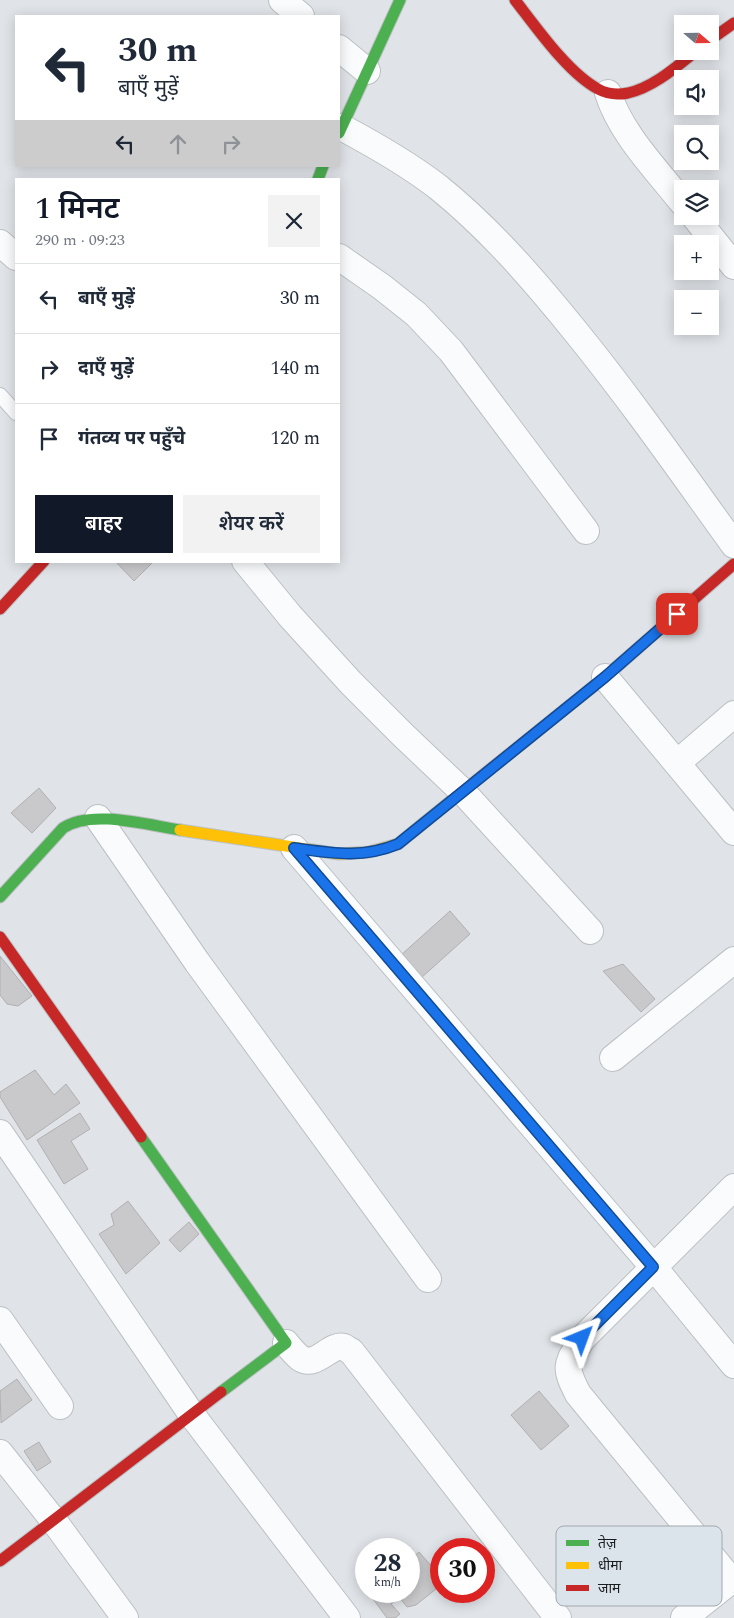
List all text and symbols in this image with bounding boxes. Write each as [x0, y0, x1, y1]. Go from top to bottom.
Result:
north arrow [674, 15, 719, 60]
map controls [674, 15, 719, 335]
text: 30 m [118, 24, 198, 77]
icon: left [35, 35, 100, 100]
button: sound [674, 70, 719, 115]
text: बाएँ मुड़ें [118, 72, 179, 105]
button: search [674, 125, 719, 170]
icon: left [111, 130, 139, 158]
icon: ahead [164, 130, 192, 158]
icon: right [217, 130, 245, 158]
button: layers [674, 180, 719, 225]
text: 1 मिनट [35, 186, 119, 232]
button: close [268, 195, 320, 247]
text: 290 m · 09:23 [35, 228, 125, 252]
button: + [674, 235, 719, 280]
text: बाएँ मुड़ें [78, 284, 135, 313]
text: 30 m [280, 284, 320, 313]
icon: left [35, 285, 63, 313]
button: − [674, 290, 719, 335]
text: दाएँ मुड़ें [78, 354, 134, 383]
text: 140 m [270, 354, 320, 383]
icon: right [35, 355, 63, 383]
text: गंतव्य पर पहुँचे [78, 424, 185, 453]
text: 120 m [270, 424, 320, 453]
icon: arrive [35, 425, 63, 453]
button: बाहर [35, 495, 173, 553]
button: शेयर करें [183, 495, 320, 553]
pin [656, 593, 698, 635]
icon: arrive [663, 600, 691, 628]
position arrow [555, 1311, 607, 1363]
legend [556, 1526, 722, 1606]
text: तेज़ [598, 1533, 617, 1554]
speed limit sign: 30 [430, 1538, 495, 1603]
text: 28 [373, 1545, 402, 1583]
text: धीमा [598, 1555, 623, 1576]
text: km/h [374, 1573, 401, 1592]
text: जाम [598, 1578, 621, 1599]

